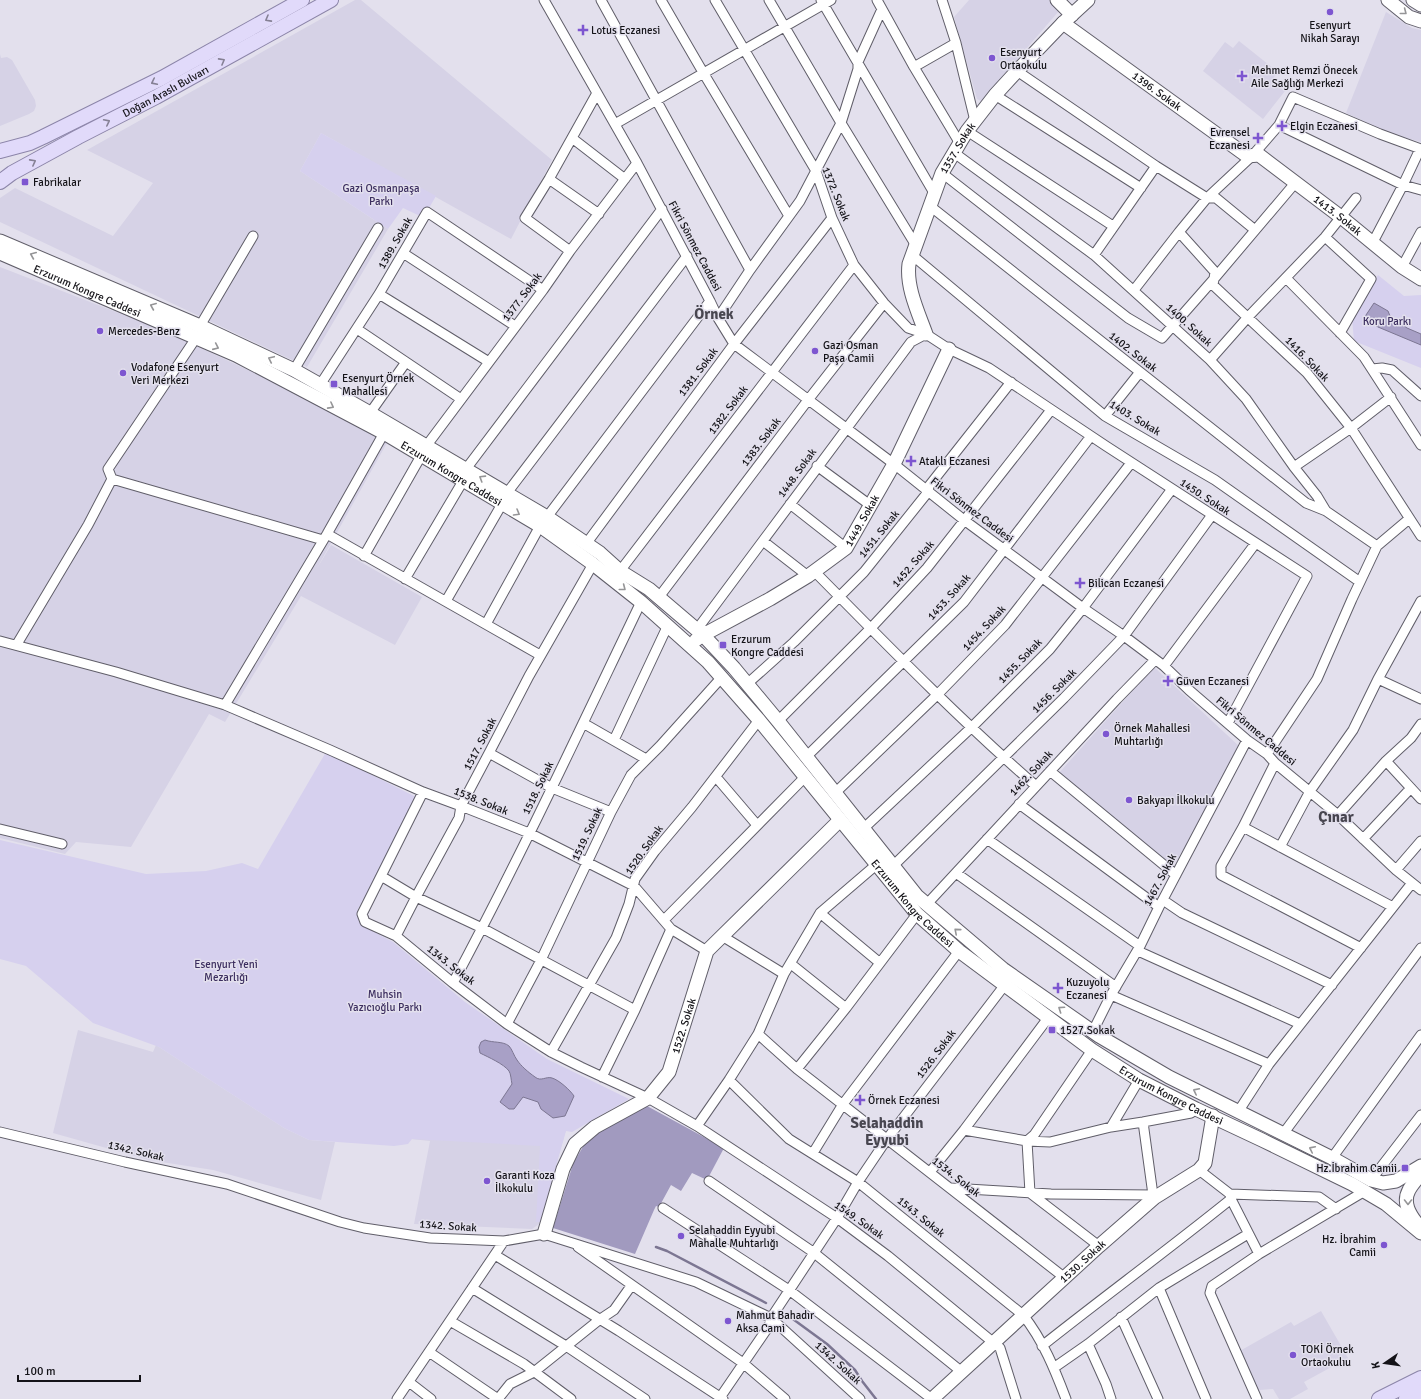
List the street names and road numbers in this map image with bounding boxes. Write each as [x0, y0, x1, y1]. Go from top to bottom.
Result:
street label: Doğan Araslı Bulvarı [120, 63, 211, 120]
street label: 1396. Sokak [1130, 69, 1185, 113]
street label: 1357. Sokak [937, 119, 978, 176]
street label: 1372. Sokak [819, 165, 853, 224]
street label: 1413. Sokak [1311, 192, 1365, 238]
street label: Fikri Sönmez Caddesi [666, 199, 724, 293]
street label: 1389. Sokak [375, 214, 415, 271]
street label: Erzurum Kongre Caddesi [32, 262, 143, 320]
street label: 1377. Sokak [500, 270, 545, 324]
street label: 1400. Sokak [1163, 301, 1215, 349]
street label: 1402. Sokak [1106, 329, 1160, 375]
street label: 1416. Sokak [1282, 334, 1332, 385]
street label: 1381. Sokak [676, 345, 721, 399]
street label: 1382. Sokak [706, 383, 751, 437]
street label: 1403. Sokak [1107, 398, 1163, 439]
street label: 1383. Sokak [739, 415, 784, 469]
street label: Erzurum Kongre Caddesi [399, 438, 504, 508]
street label: 1448. Sokak [775, 446, 819, 500]
street label: Fikri Sönmez Caddesi [928, 475, 1016, 545]
street label: 1450. Sokak [1177, 476, 1233, 518]
street label: 1449. Sokak [842, 492, 882, 549]
street label: 1451. Sokak [856, 507, 902, 560]
street label: 1452. Sokak [889, 538, 937, 590]
street label: 1453. Sokak [925, 571, 973, 623]
street label: 1454. Sokak [960, 602, 1009, 653]
street label: 1455. Sokak [995, 635, 1045, 686]
street label: 1456. Sokak [1029, 666, 1079, 716]
street label: Fikri Sönmez Caddesi [1213, 694, 1299, 768]
street label: 1517. Sokak [461, 715, 499, 772]
street label: 1462. Sokak [1007, 747, 1056, 798]
street label: 1518. Sokak [520, 759, 557, 817]
street label: 1538. Sokak [452, 784, 511, 818]
street label: 1519. Sokak [569, 805, 605, 863]
street label: 1520. Sokak [622, 822, 666, 877]
street label: 1467. Sokak [1141, 851, 1179, 908]
street label: Erzurum Kongre Caddesi [869, 857, 957, 950]
street label: 1343. Sokak [424, 942, 478, 988]
street label: 1522. Sokak [669, 996, 698, 1055]
street label: 1526. Sokak [914, 1027, 959, 1081]
street label: Erzurum Kongre Caddesi [1117, 1063, 1225, 1127]
street label: 1342. Sokak [107, 1138, 166, 1164]
street label: 1534. Sokak [929, 1154, 983, 1200]
street label: 1543. Sokak [895, 1194, 948, 1240]
street label: 1549. Sokak [832, 1198, 887, 1242]
street label: 1342. Sokak [419, 1218, 478, 1235]
street label: 1530. Sokak [1057, 1237, 1108, 1285]
street label: 1342. Sokak [812, 1339, 864, 1387]

